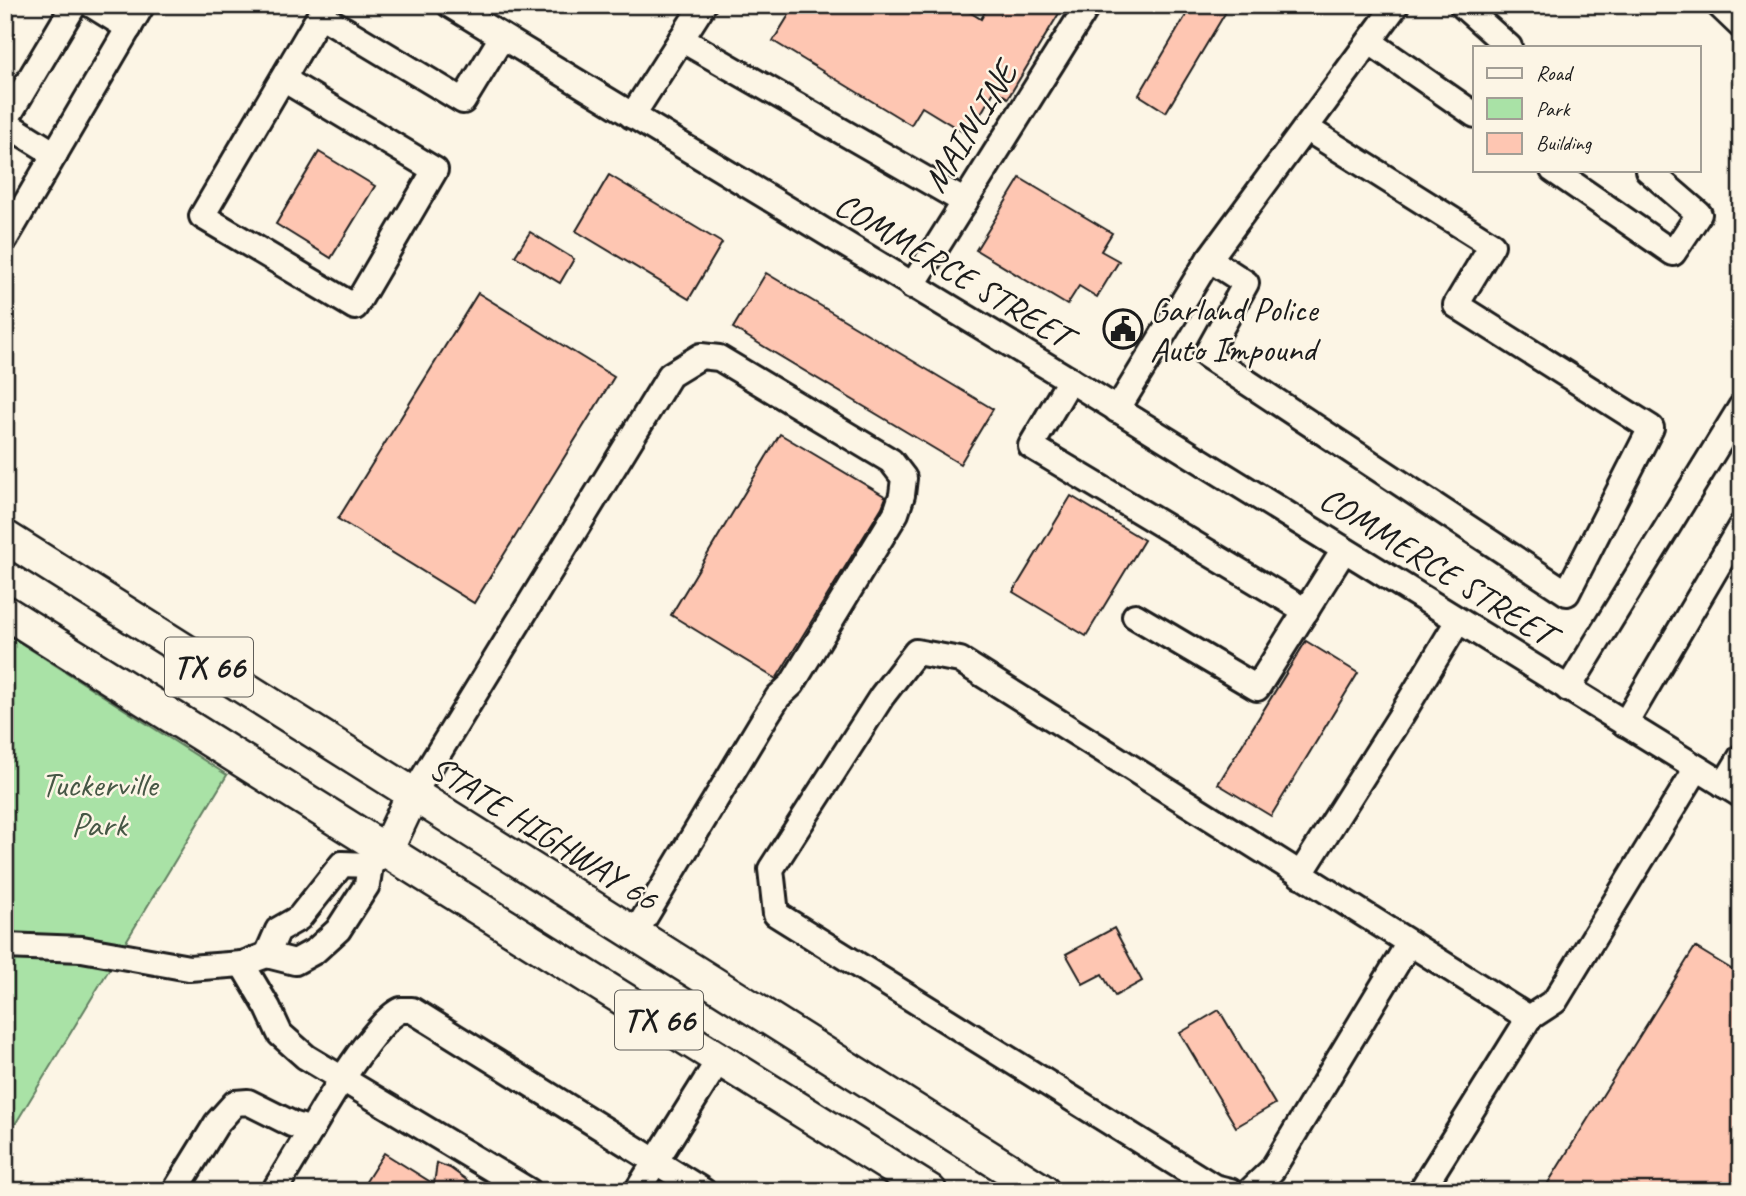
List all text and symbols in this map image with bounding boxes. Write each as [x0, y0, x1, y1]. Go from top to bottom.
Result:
legend [1473, 46, 1700, 172]
street label: MAINLINE [913, 50, 1030, 200]
text: Road [1536, 60, 1575, 86]
text: Park [1536, 96, 1571, 122]
text: Building [1536, 130, 1593, 156]
street label: COMMERCE STREET [827, 182, 1087, 363]
place label: Garland Police Auto Impound [1150, 287, 1321, 372]
public building icon: Garland Police Auto Impound [1102, 308, 1144, 350]
street label: COMMERCE STREET [1312, 476, 1570, 661]
road number: TX 66 [165, 638, 253, 696]
street label: STATE HIGHWAY 66 [421, 745, 668, 922]
park label: Tuckerville Park [41, 762, 160, 847]
road number: TX 66 [615, 990, 703, 1050]

